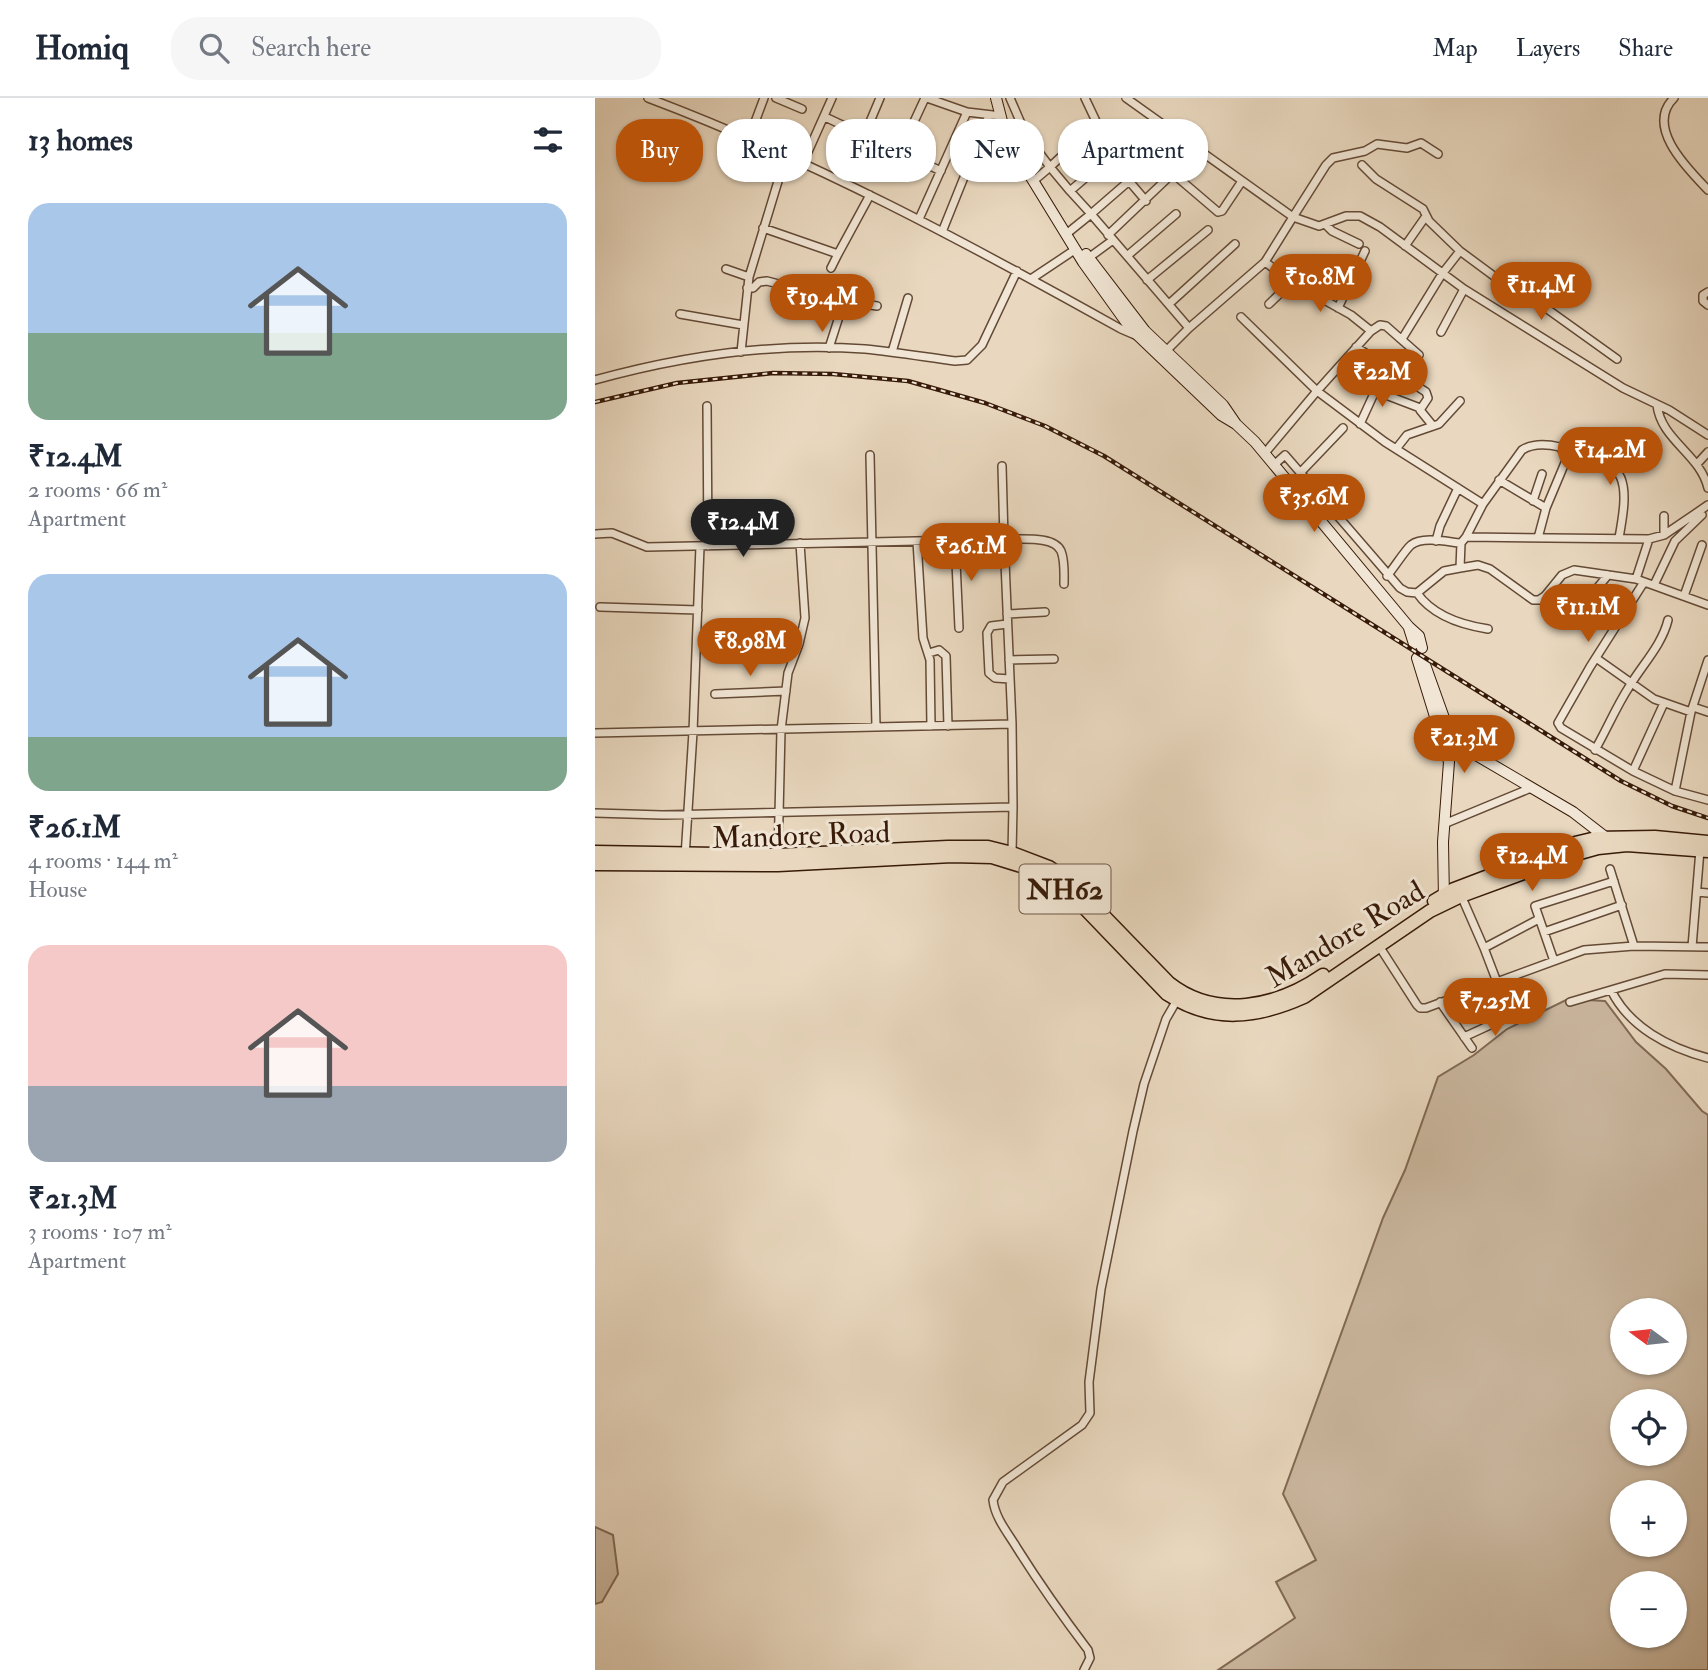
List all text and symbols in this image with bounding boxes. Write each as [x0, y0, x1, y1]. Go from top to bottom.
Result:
search box [171, 17, 661, 80]
text: Homiq [35, 28, 129, 69]
icon: search [195, 29, 233, 67]
text: Search here [251, 32, 371, 64]
text: Map [1433, 33, 1478, 64]
text: Layers [1516, 33, 1580, 64]
text: Share [1618, 33, 1673, 64]
chip: Buy [616, 119, 703, 182]
chip: Rent [717, 119, 812, 182]
chip: Filters [826, 119, 936, 182]
chip: New [950, 119, 1044, 182]
chip: Apartment [1058, 119, 1208, 182]
icon: filters [529, 121, 567, 159]
text: 13 homes [28, 122, 133, 159]
icon: home [235, 248, 361, 374]
pin: ₹10.8M [1263, 254, 1377, 314]
text: ₹10.8M [1285, 262, 1355, 291]
pin: ₹11.4M [1484, 262, 1598, 322]
text: ₹11.4M [1506, 270, 1576, 299]
pin: ₹19.4M [765, 274, 879, 334]
text: ₹19.4M [786, 282, 858, 311]
pin: ₹22M [1341, 350, 1423, 409]
text: ₹22M [1353, 357, 1411, 386]
pin: ₹14.2M [1553, 428, 1667, 487]
text: ₹14.2M [1574, 435, 1646, 464]
text: ₹12.4M [28, 438, 123, 475]
pin: ₹35.6M [1257, 474, 1371, 534]
text: 2 rooms · 66 m² [28, 475, 167, 504]
text: ₹35.6M [1279, 482, 1349, 511]
pin: ₹12.4M [686, 500, 800, 559]
text: Apartment [28, 504, 126, 533]
text: ₹12.4M [707, 507, 779, 536]
pin: ₹26.1M [914, 524, 1028, 583]
text: ₹26.1M [935, 531, 1007, 560]
pin: ₹11.1M [1531, 584, 1645, 644]
text: ₹11.1M [1556, 592, 1620, 621]
pin: ₹8.98M [693, 618, 807, 678]
icon: home [235, 619, 361, 745]
text: ₹8.98M [713, 626, 787, 655]
pin: ₹21.3M [1407, 716, 1521, 775]
text: ₹21.3M [1430, 723, 1498, 752]
text: ₹26.1M [28, 809, 121, 846]
street label: Mandore Road [711, 814, 891, 857]
pin: ₹12.4M [1475, 834, 1589, 893]
text: ₹12.4M [1496, 841, 1568, 870]
text: 4 rooms · 144 m² [28, 846, 178, 875]
road number: NH62 [1019, 864, 1111, 914]
street label: Mandore Road [1259, 873, 1431, 996]
text: House [28, 875, 87, 904]
pin: ₹7.25M [1438, 978, 1552, 1038]
text: ₹7.25M [1459, 986, 1531, 1015]
icon: home [235, 990, 361, 1116]
text: ₹21.3M [28, 1180, 117, 1217]
text: 3 rooms · 107 m² [28, 1217, 172, 1246]
text: Apartment [28, 1246, 126, 1275]
north arrow [1610, 1298, 1687, 1376]
map controls [1610, 1298, 1687, 1648]
button: locate [1610, 1389, 1687, 1466]
button: + [1610, 1480, 1687, 1557]
button: − [1610, 1571, 1687, 1648]

